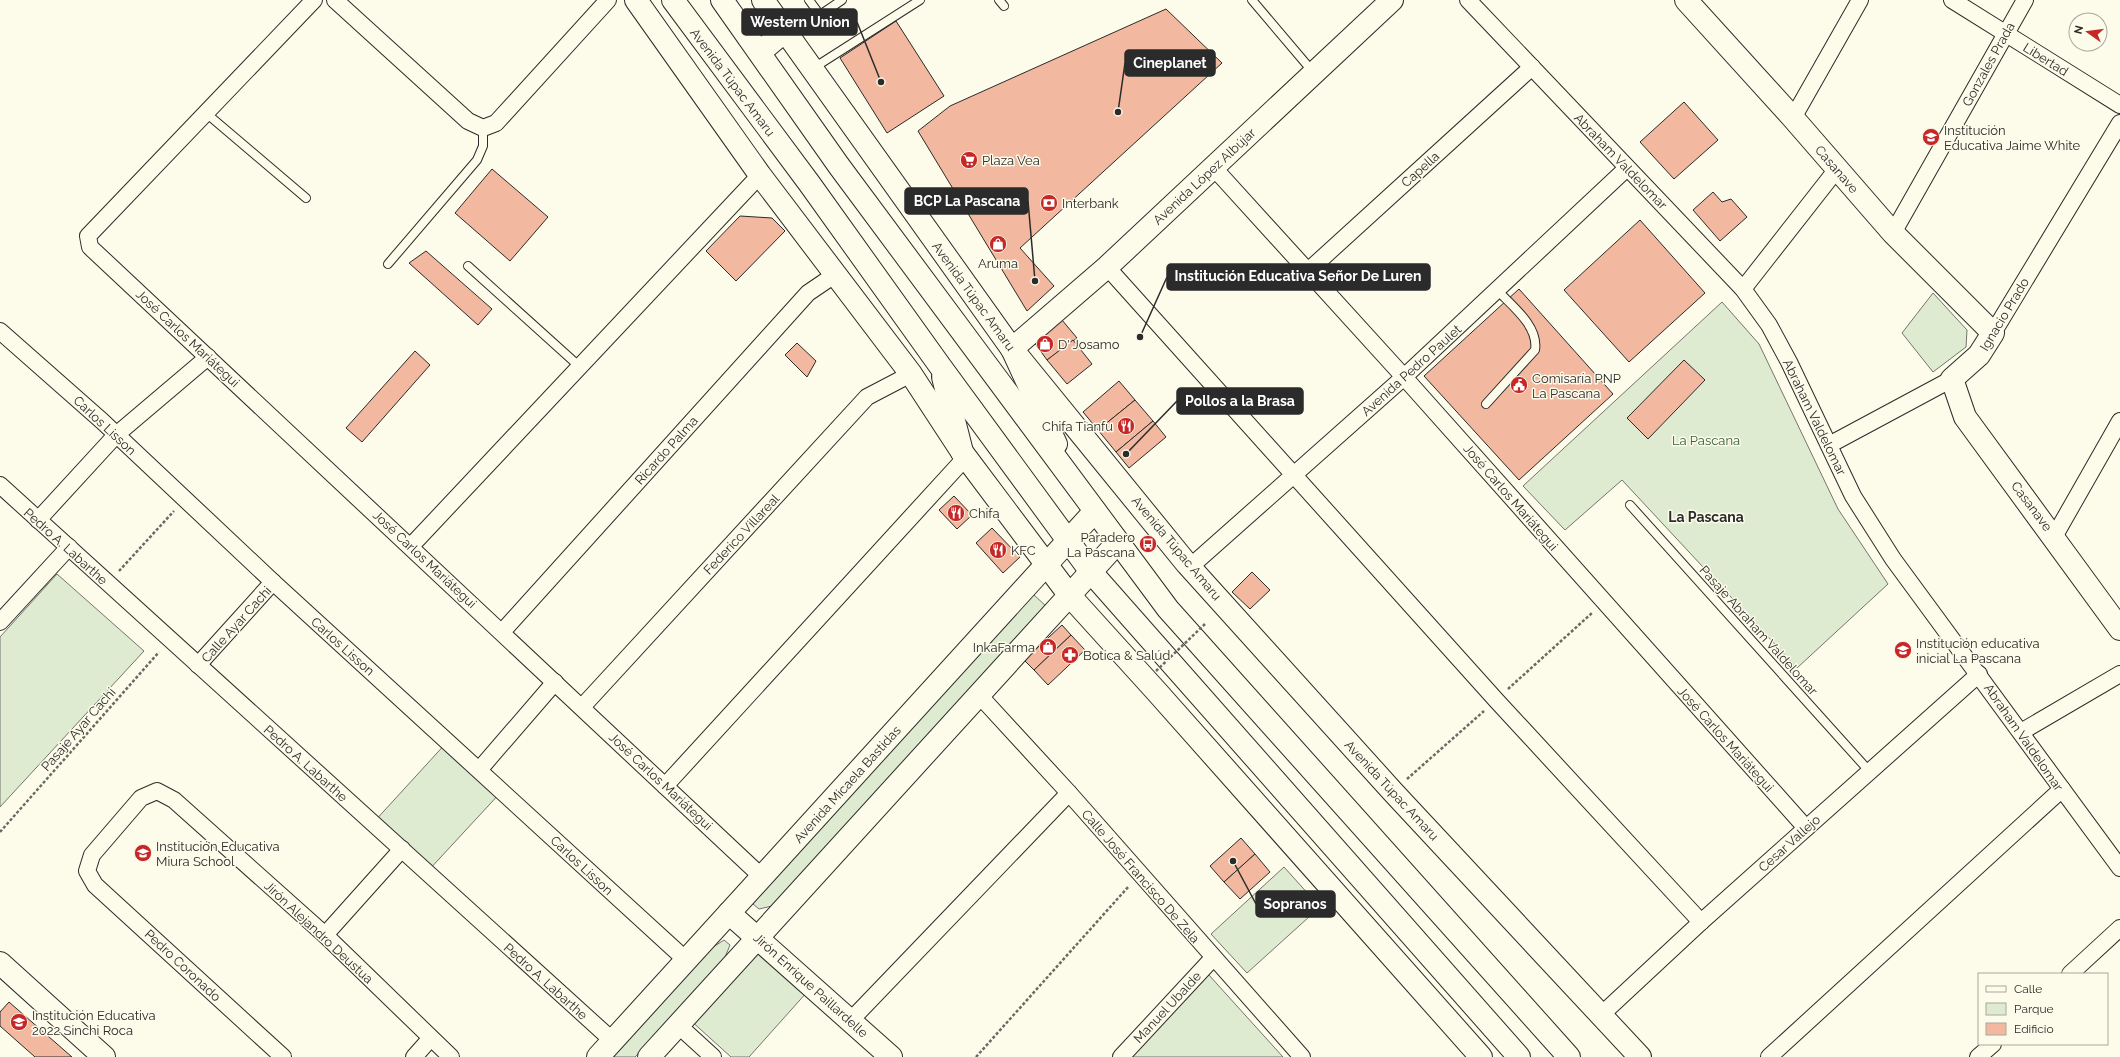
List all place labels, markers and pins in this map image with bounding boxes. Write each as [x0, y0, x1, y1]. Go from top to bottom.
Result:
callout: Western Union [742, 9, 857, 35]
callout: Cineplanet [1125, 50, 1215, 76]
place label: Institución Educativa Jaime White [1944, 123, 2080, 153]
school or university icon: Institución Educativa Jaime White [1921, 127, 1941, 147]
supermarket icon: Plaza Vea [959, 150, 979, 170]
place label: Plaza Vea [982, 153, 1040, 168]
callout: BCP La Pascana [905, 188, 1028, 214]
bank icon: Interbank [1039, 193, 1059, 213]
place label: Interbank [1062, 196, 1119, 211]
shop icon: Aruma [988, 234, 1008, 254]
place label: Aruma [978, 256, 1018, 271]
callout: Institución Educativa Señor De Luren [1167, 264, 1430, 290]
shop icon: D' Josamo [1035, 334, 1055, 354]
place label: D' Josamo [1058, 337, 1120, 352]
place label: Comisaría PNP La Pascana [1532, 371, 1621, 401]
public building icon: Comisaría PNP La Pascana [1509, 375, 1529, 395]
callout: Pollos a la Brasa [1177, 388, 1303, 414]
restaurant icon: Chifa Tianfu [1116, 416, 1136, 436]
place label: Chifa Tianfu [1042, 419, 1113, 434]
restaurant icon: Chifa [946, 503, 966, 523]
place label: Chifa [969, 506, 1000, 521]
place label: Paradero La Pascana [1067, 530, 1135, 560]
bus stop icon: Paradero La Pascana [1138, 534, 1158, 554]
restaurant icon: KFC [988, 540, 1008, 560]
place label: KFC [1011, 543, 1036, 558]
place label: Institución educativa inicial La Pascana [1916, 636, 2040, 666]
shop icon: InkaFarma [1038, 637, 1058, 657]
place label: InkaFarma [973, 640, 1035, 655]
school or university icon: Institución educativa inicial La Pascana [1893, 640, 1913, 660]
pharmacy icon: Botica & Salúd [1060, 645, 1080, 665]
place label: Botica & Salúd [1083, 648, 1170, 663]
place label: Institución Educativa Miura School [156, 839, 280, 869]
school or university icon: Institución Educativa Miura School [133, 843, 153, 863]
callout: Sopranos [1256, 891, 1335, 917]
place label: Institución Educativa 2022 Sinchi Roca [32, 1008, 156, 1038]
school or university icon: Institución Educativa 2022 Sinchi Roca [9, 1012, 29, 1032]

